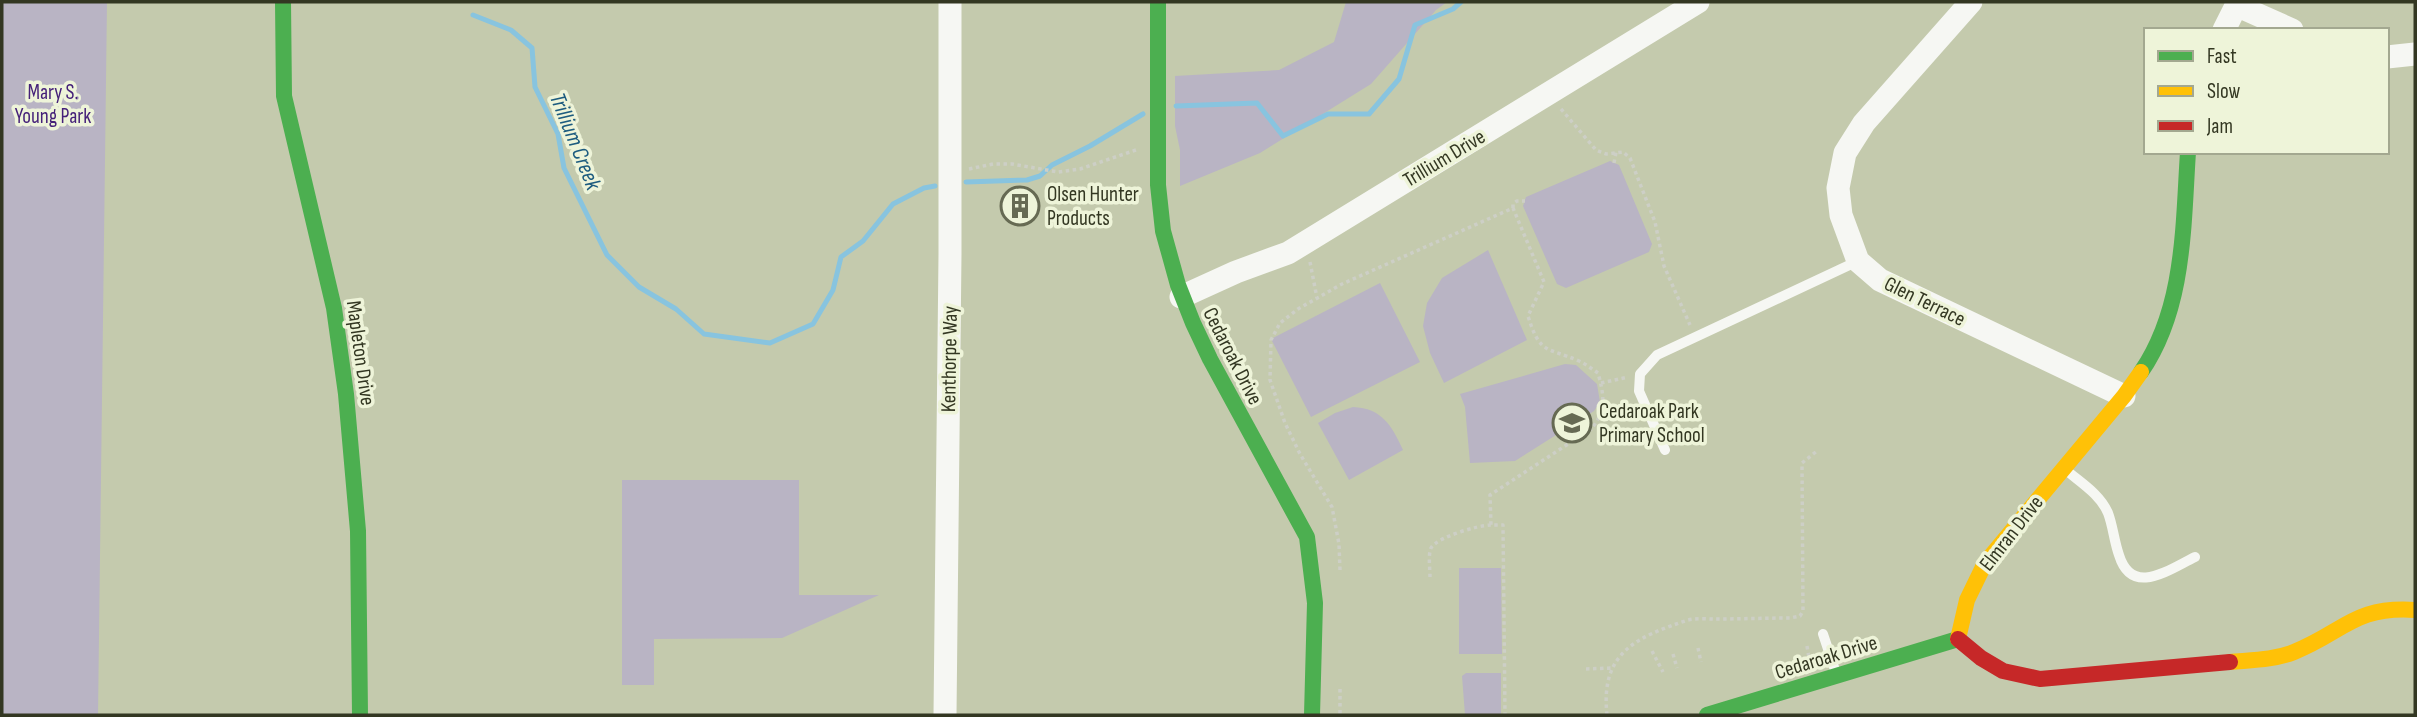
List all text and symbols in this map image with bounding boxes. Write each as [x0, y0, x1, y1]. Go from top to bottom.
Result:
legend [2144, 28, 2389, 154]
text: Fast [2207, 44, 2237, 69]
text: Slow [2207, 79, 2241, 104]
park label: Mary S. Young Park [15, 80, 91, 129]
water label: Trillium Creek [543, 89, 608, 195]
text: Jam [2206, 114, 2233, 139]
street label: Trillium Drive [1399, 124, 1490, 193]
place label: Olsen Hunter Products [1047, 182, 1139, 231]
building icon: Olsen Hunter Products [999, 185, 1041, 227]
street label: Glen Terrace [1880, 271, 1970, 332]
street label: Mapleton Drive [341, 299, 380, 407]
street label: Cedaroak Drive [1197, 303, 1268, 409]
street label: Kenthorpe Way [936, 306, 963, 412]
place label: Cedaroak Park Primary School [1599, 399, 1705, 448]
school or university icon: Cedaroak Park Primary School [1551, 402, 1593, 444]
street label: Elmran Drive [1974, 491, 2049, 576]
street label: Cedaroak Drive [1772, 630, 1880, 685]

